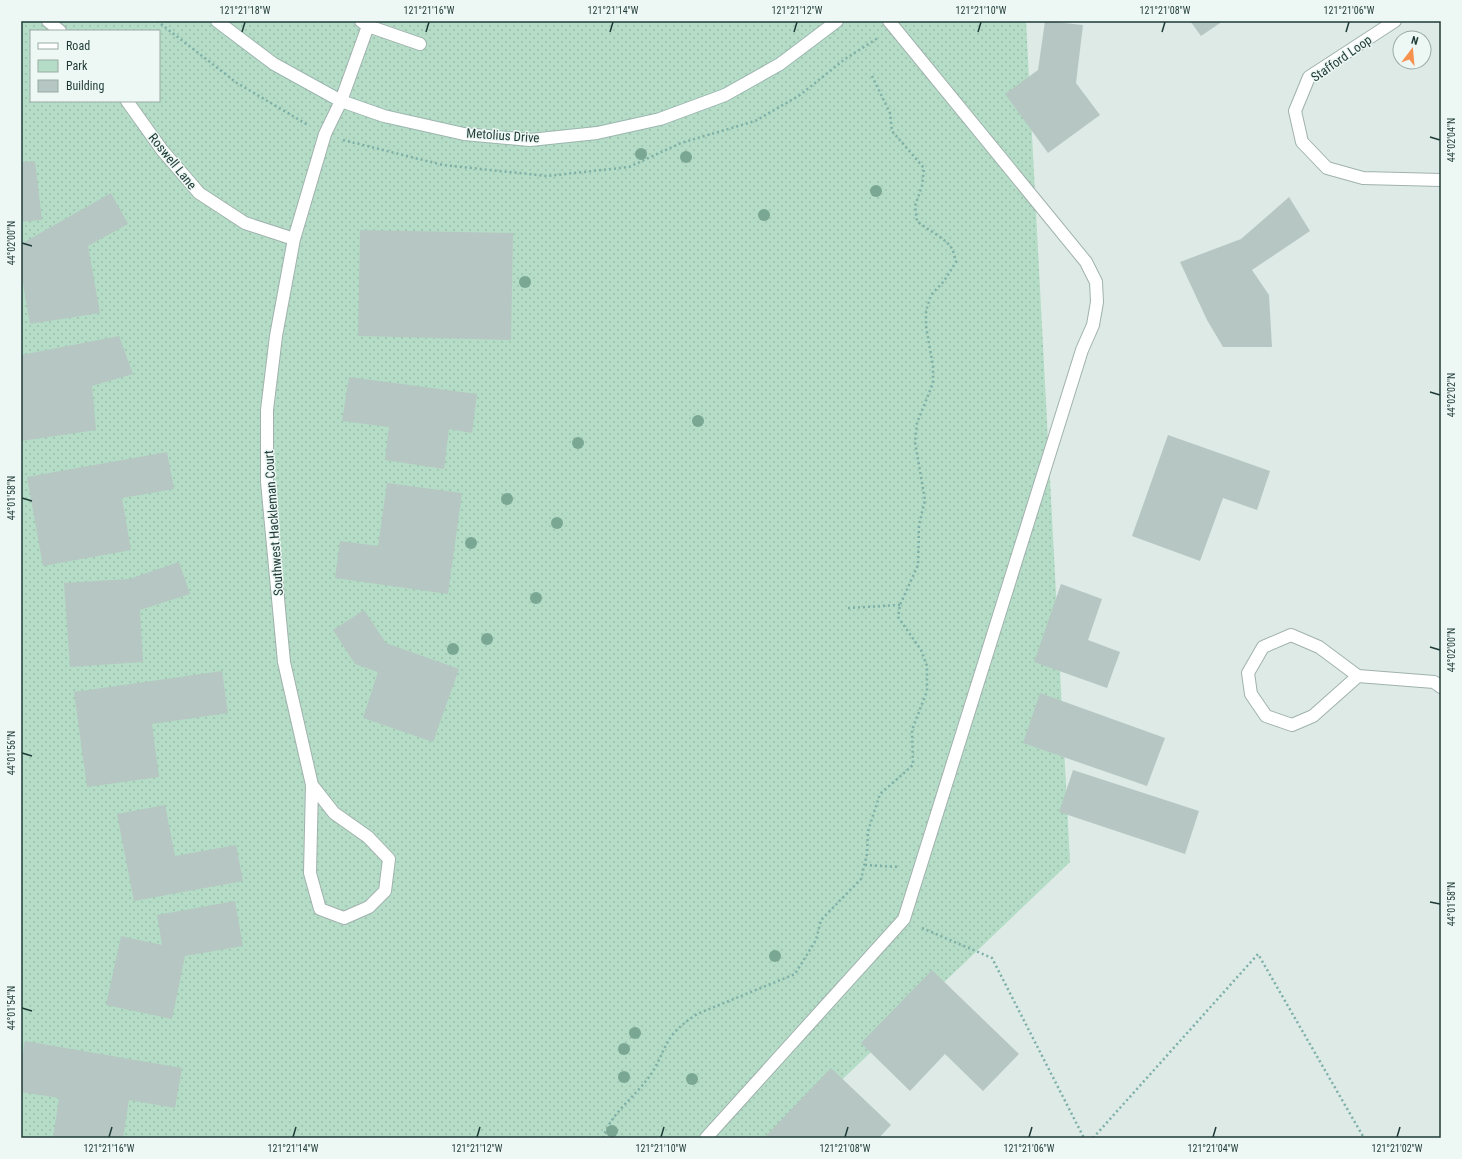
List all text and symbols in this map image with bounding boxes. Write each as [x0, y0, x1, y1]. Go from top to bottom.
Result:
text: 121°21'18"W [220, 5, 271, 16]
text: 121°21'16"W [404, 5, 455, 16]
text: 121°21'14"W [588, 5, 639, 16]
text: 121°21'12"W [772, 5, 823, 16]
text: 121°21'10"W [956, 5, 1007, 16]
text: 121°21'08"W [1140, 5, 1191, 16]
text: 121°21'06"W [1324, 5, 1375, 16]
legend [30, 30, 160, 102]
north arrow [1392, 30, 1432, 70]
street label: Stafford Loop [1308, 32, 1374, 85]
text: N [1410, 34, 1420, 48]
text: Road [66, 39, 90, 53]
text: Park [66, 59, 88, 73]
text: Building [66, 79, 104, 93]
text: 44°02'04"N [1446, 118, 1457, 162]
street label: Metolius Drive [466, 125, 540, 146]
street label: Roswell Lane [145, 130, 200, 192]
text: 44°02'00"N [6, 221, 17, 265]
text: 44°02'02"N [1446, 373, 1457, 417]
street label: Southwest Hackleman Court [261, 450, 286, 596]
text: 44°01'58"N [6, 476, 17, 520]
text: 44°02'00"N [1446, 628, 1457, 672]
text: 44°01'56"N [6, 731, 17, 775]
text: 44°01'58"N [1446, 882, 1457, 926]
text: 44°01'54"N [6, 986, 17, 1030]
text: 121°21'16"W [84, 1143, 135, 1154]
text: 121°21'14"W [268, 1143, 319, 1154]
text: 121°21'12"W [452, 1143, 503, 1154]
text: 121°21'10"W [636, 1143, 687, 1154]
text: 121°21'08"W [820, 1143, 871, 1154]
text: 121°21'06"W [1004, 1143, 1055, 1154]
text: 121°21'04"W [1188, 1143, 1239, 1154]
text: 121°21'02"W [1372, 1143, 1423, 1154]

